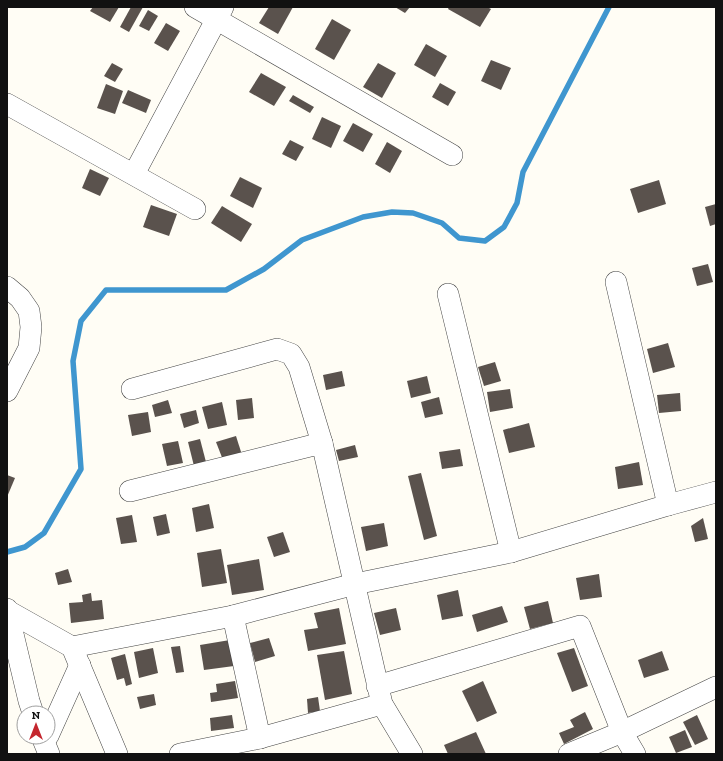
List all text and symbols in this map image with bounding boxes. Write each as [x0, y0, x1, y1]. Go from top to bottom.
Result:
north arrow [16, 705, 56, 745]
text: N [32, 709, 41, 722]

